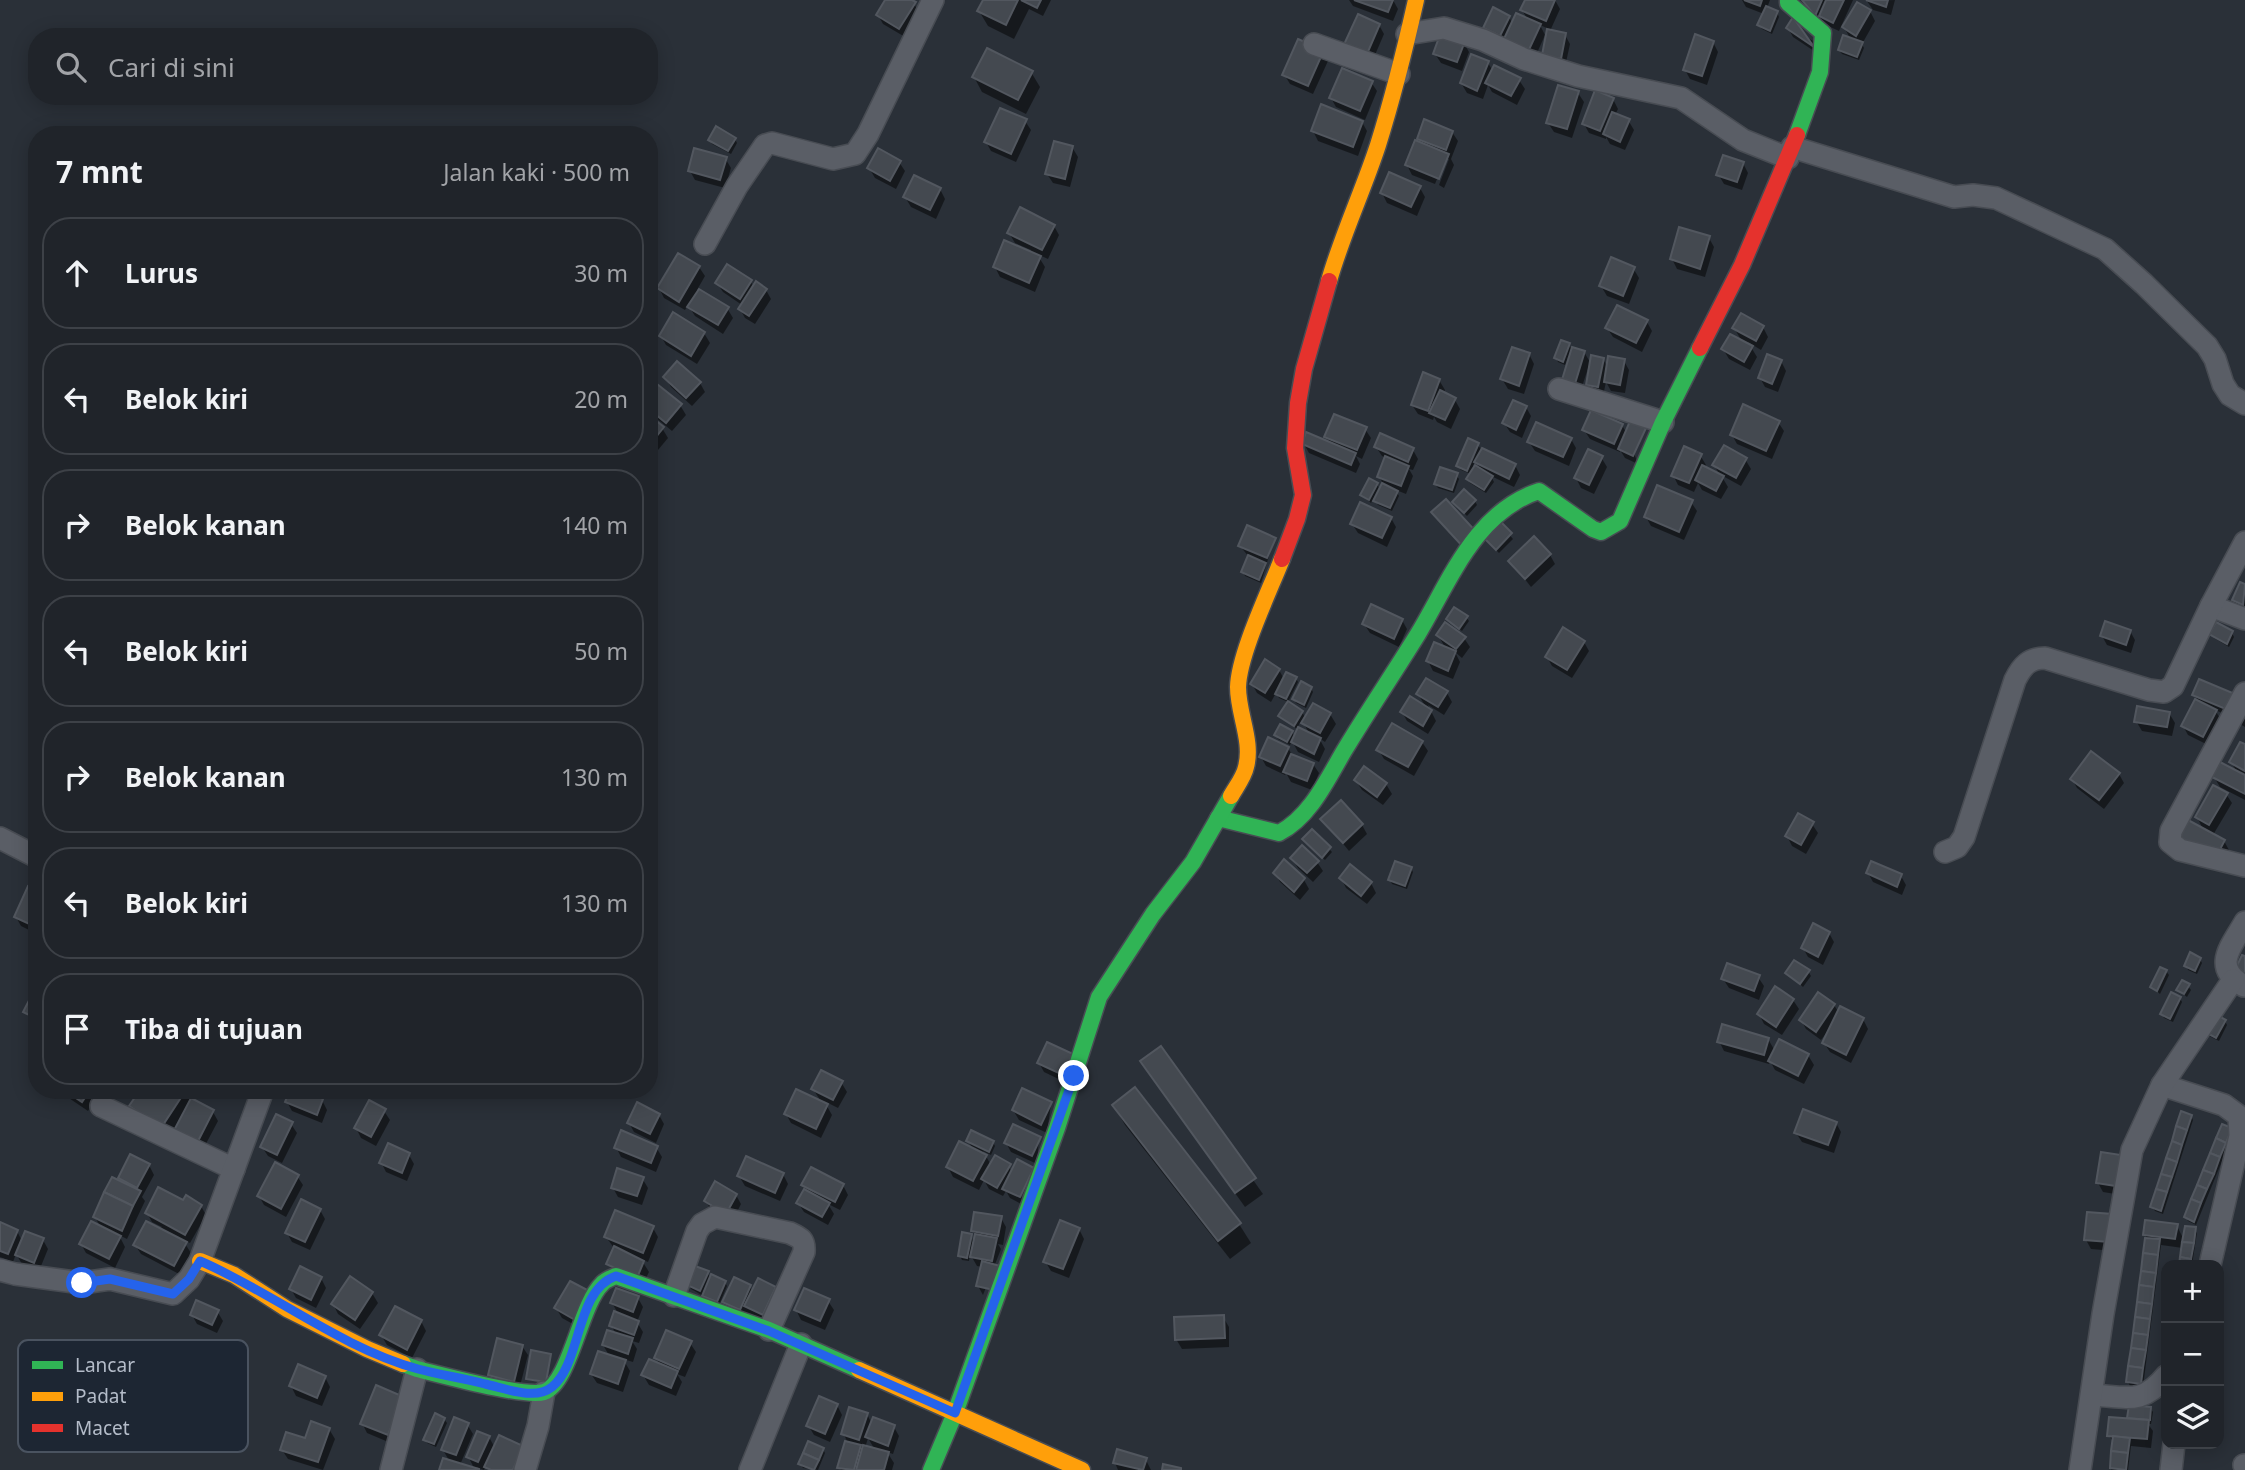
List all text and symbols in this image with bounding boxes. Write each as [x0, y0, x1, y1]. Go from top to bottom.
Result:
search box [28, 28, 658, 105]
icon: search [52, 48, 90, 86]
text: Cari di sini [108, 49, 235, 85]
text: 7 mnt [56, 151, 143, 192]
text: Jalan kaki · 500 m [443, 156, 630, 188]
icon: ahead [58, 254, 96, 292]
text: Lurus [125, 255, 198, 291]
text: 30 m [574, 257, 628, 289]
icon: left [58, 380, 96, 418]
text: Belok kiri [125, 381, 248, 417]
text: 20 m [574, 383, 628, 415]
icon: right [58, 506, 96, 544]
text: Belok kanan [125, 507, 286, 543]
text: 140 m [561, 509, 628, 541]
icon: left [58, 632, 96, 670]
text: Belok kiri [125, 633, 248, 669]
text: 50 m [574, 635, 628, 667]
icon: right [58, 758, 96, 796]
text: Belok kanan [125, 759, 286, 795]
text: 130 m [561, 761, 628, 793]
icon: left [58, 884, 96, 922]
text: Belok kiri [125, 885, 248, 921]
text: 130 m [561, 887, 628, 919]
icon: arrive [58, 1010, 96, 1048]
text: Tiba di tujuan [125, 1011, 303, 1047]
route end [1058, 1060, 1089, 1091]
map controls [2161, 1260, 2224, 1449]
button: + [2161, 1260, 2224, 1323]
route start [66, 1267, 97, 1298]
button: − [2161, 1323, 2224, 1386]
legend [18, 1340, 248, 1452]
text: Lancar [75, 1352, 135, 1378]
text: Padat [75, 1383, 126, 1409]
button: layers [2161, 1386, 2224, 1449]
text: Macet [75, 1415, 130, 1441]

